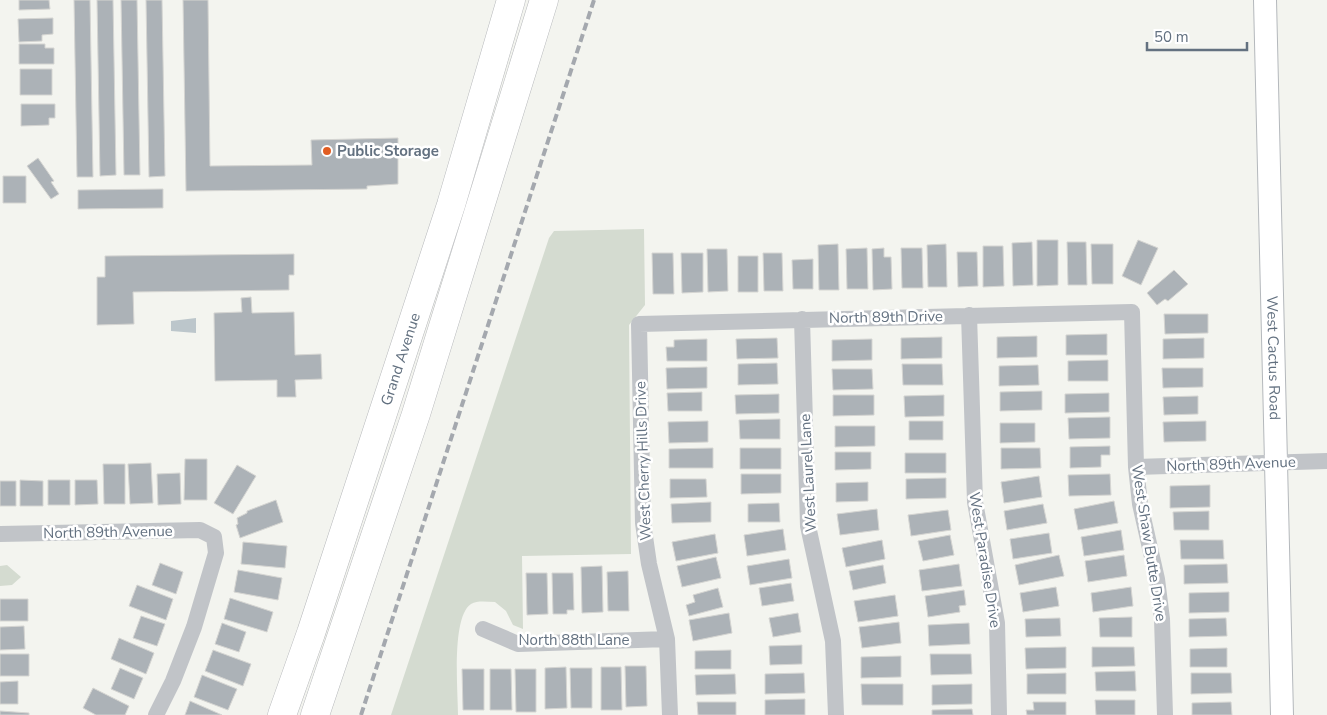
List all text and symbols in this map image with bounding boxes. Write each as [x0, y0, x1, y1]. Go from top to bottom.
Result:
scale bar [1147, 20, 1247, 52]
text: 50 m [1154, 27, 1189, 47]
place label: Public Storage [337, 141, 439, 161]
marker: Public Storage [321, 145, 333, 157]
street label: West Cactus Road [1262, 296, 1285, 420]
street label: North 89th Drive [829, 306, 943, 328]
street label: Grand Avenue [376, 310, 425, 408]
street label: West Cherry Hills Drive [630, 381, 656, 541]
street label: West Laurel Lane [795, 413, 821, 533]
street label: North 89th Avenue [1166, 452, 1296, 476]
street label: West Shaw Butte Drive [1127, 463, 1171, 623]
street label: West Paradise Drive [964, 491, 1006, 629]
street label: North 89th Avenue [43, 521, 173, 543]
street label: North 88th Lane [518, 630, 630, 650]

